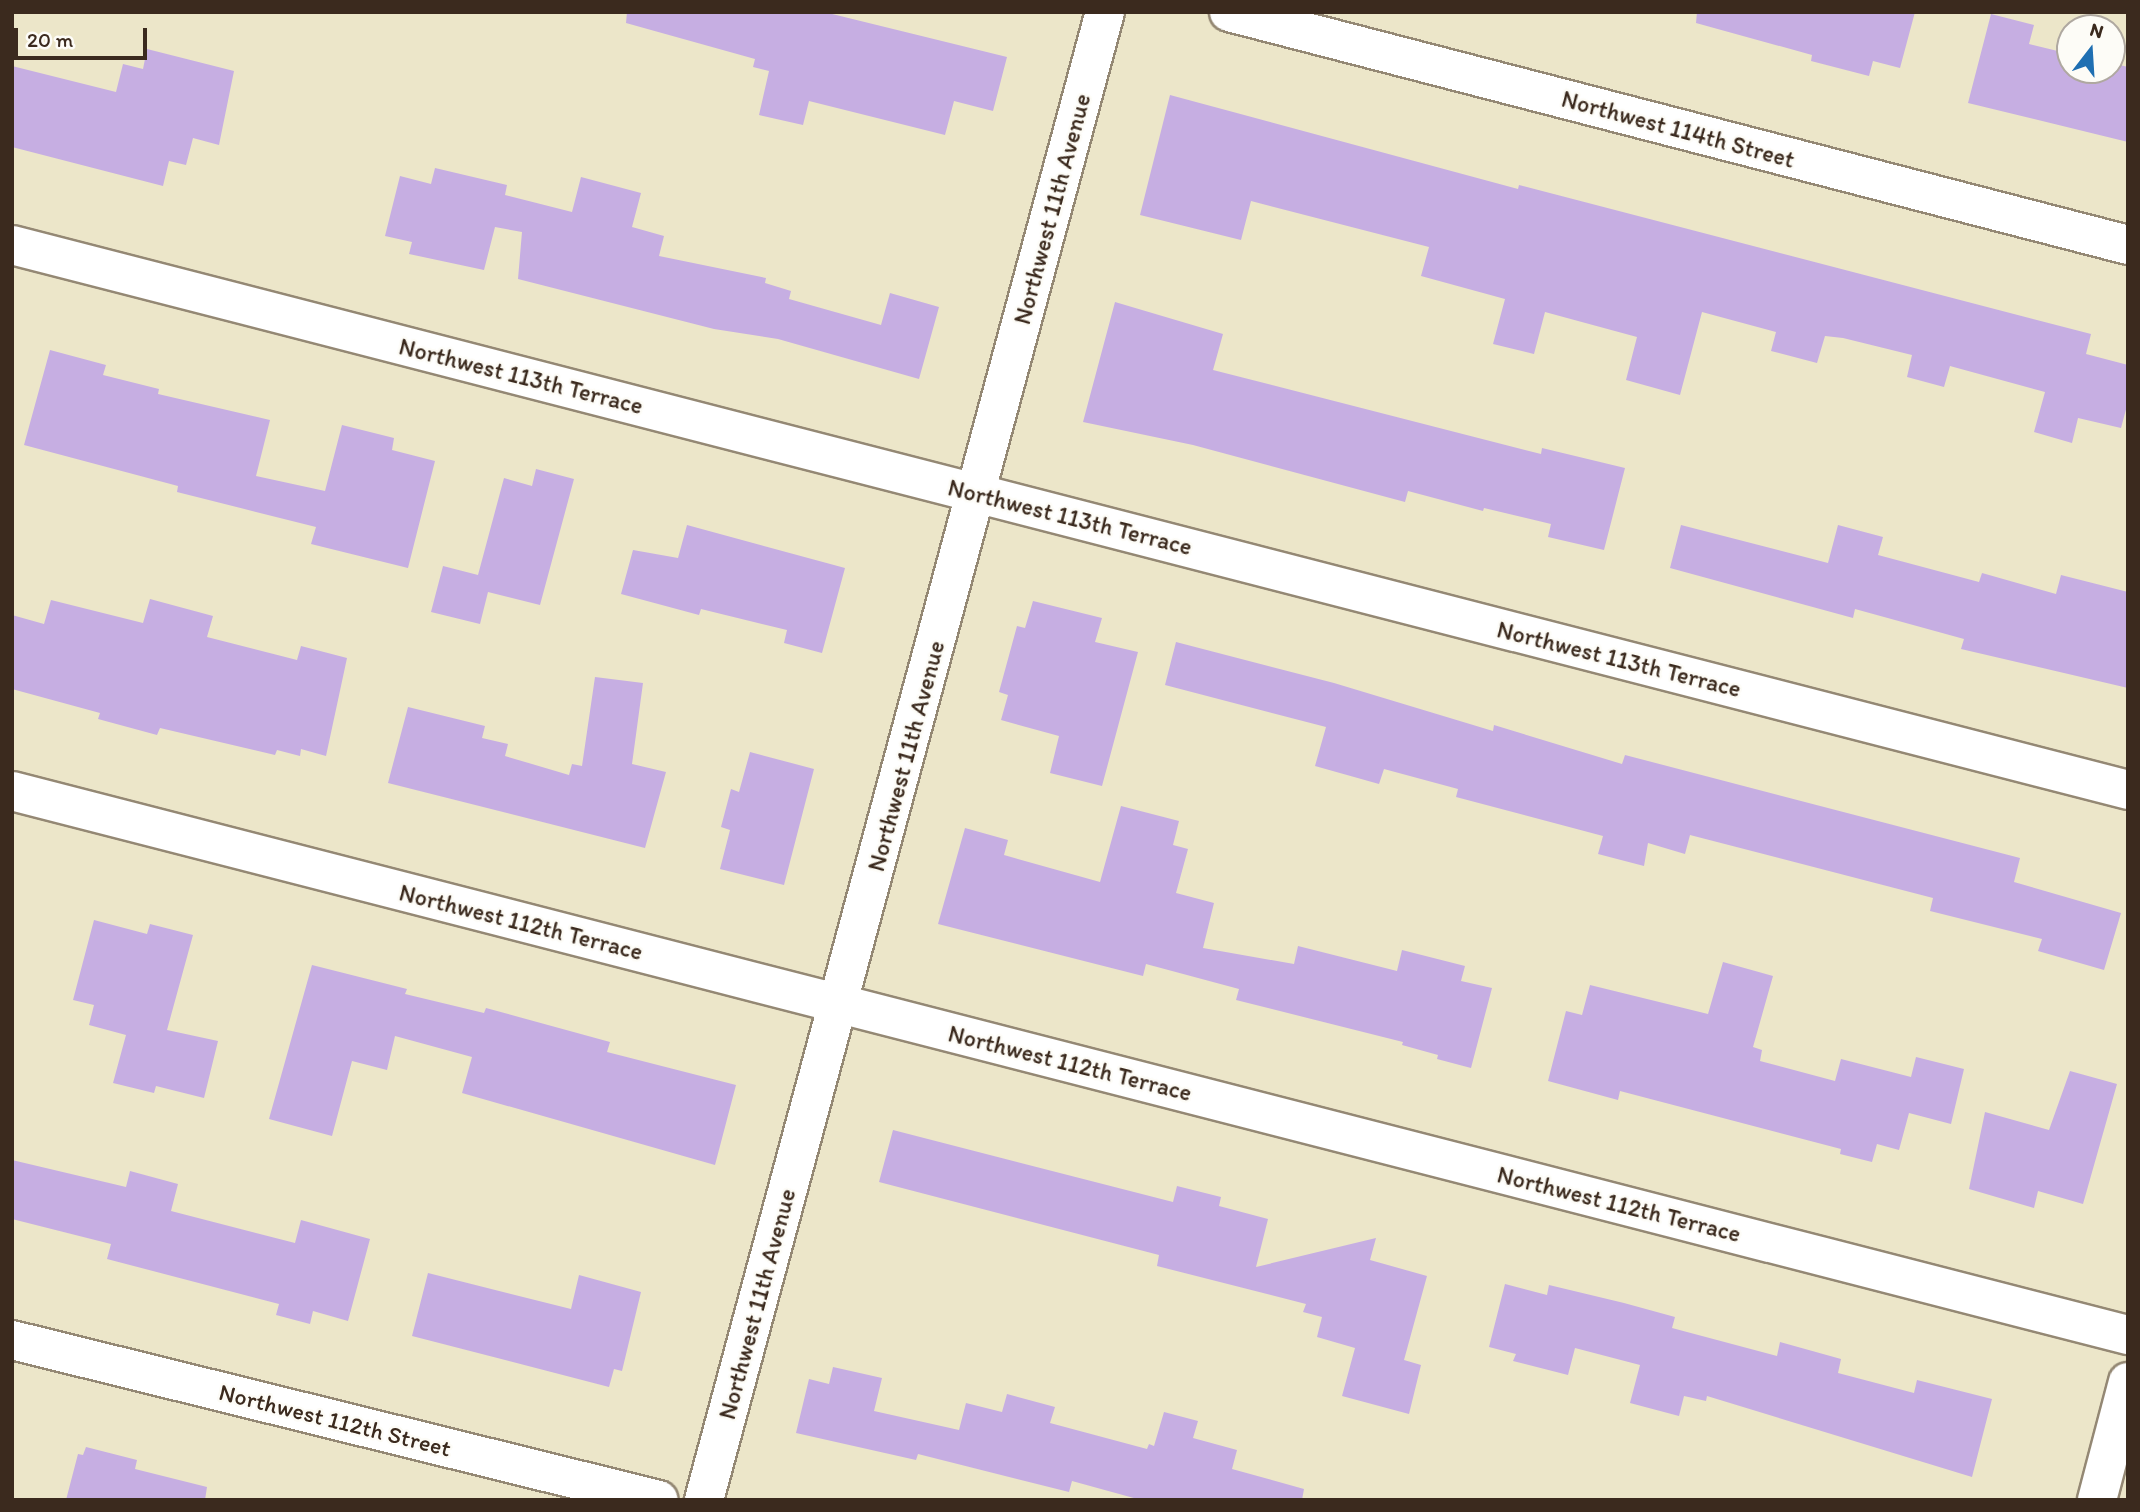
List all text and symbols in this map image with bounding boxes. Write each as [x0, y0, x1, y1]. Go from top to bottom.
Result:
scale bar [18, 14, 150, 58]
north arrow [2056, 14, 2126, 84]
text: N [2087, 17, 2106, 43]
text: 20 m [27, 27, 73, 52]
street label: Northwest 114th Street [1559, 84, 1797, 174]
street label: Northwest 11th Avenue [1007, 91, 1097, 327]
street label: Northwest 113th Terrace [396, 332, 646, 420]
street label: Northwest 113th Terrace [945, 473, 1195, 561]
street label: Northwest 113th Terrace [1494, 615, 1744, 703]
street label: Northwest 11th Avenue [861, 638, 951, 874]
street label: Northwest 112th Terrace [396, 878, 646, 966]
street label: Northwest 112th Terrace [945, 1019, 1195, 1107]
street label: Northwest 112th Terrace [1494, 1160, 1744, 1248]
street label: Northwest 11th Avenue [712, 1186, 802, 1422]
street label: Northwest 112th Street [216, 1377, 454, 1463]

